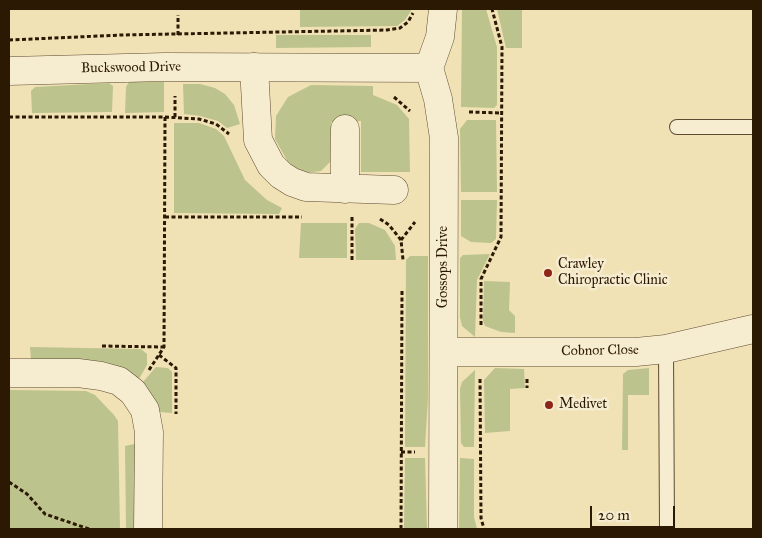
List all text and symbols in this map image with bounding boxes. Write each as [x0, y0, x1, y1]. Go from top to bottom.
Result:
street label: Buckswood Drive [81, 59, 181, 77]
street label: Gossops Drive [436, 226, 452, 308]
place label: Crawley Chiropractic Clinic [558, 257, 668, 290]
marker: Crawley Chiropractic Clinic [542, 267, 554, 279]
street label: Cobnor Close [561, 342, 639, 360]
place label: Medivet [559, 397, 607, 413]
marker: Medivet [543, 399, 555, 411]
scale bar [592, 496, 677, 528]
text: 20 m [598, 506, 630, 524]

